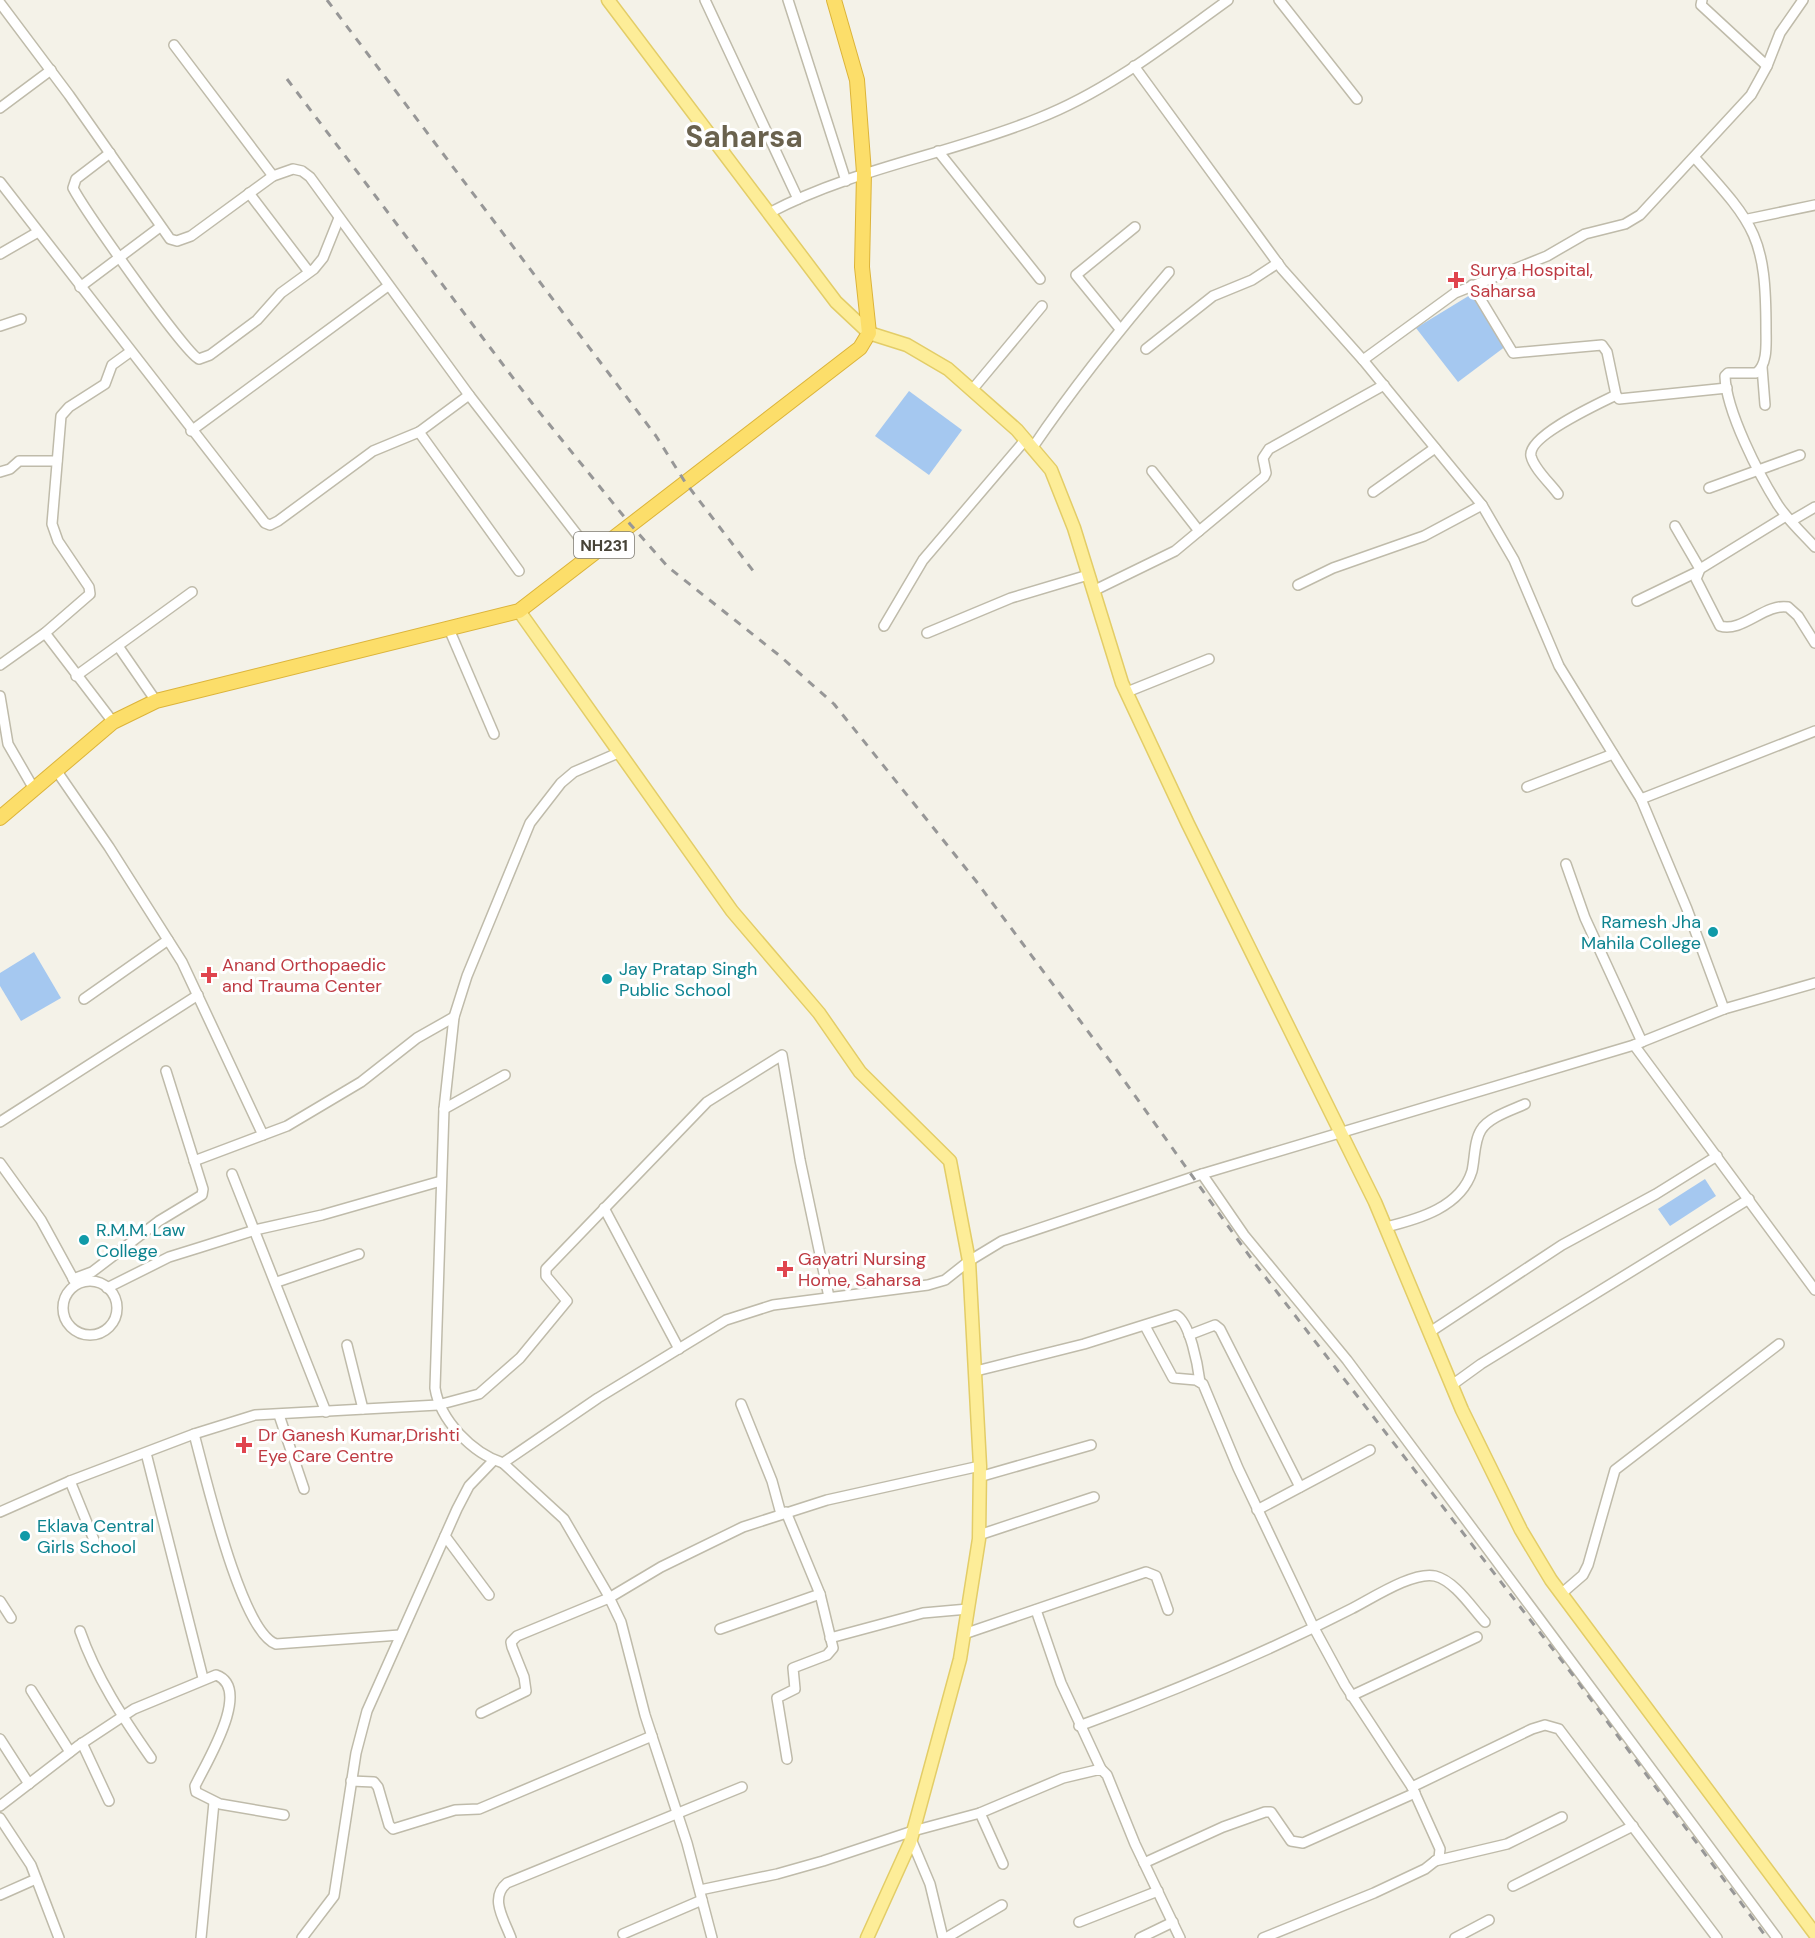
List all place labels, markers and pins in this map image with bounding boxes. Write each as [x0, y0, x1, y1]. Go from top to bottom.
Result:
place label: Surya Hospital, Saharsa [1470, 258, 1593, 303]
marker: Surya Hospital, Saharsa [1447, 271, 1465, 289]
place label: Ramesh Jha Mahila College [1581, 910, 1701, 955]
marker: Ramesh Jha Mahila College [1706, 925, 1720, 939]
place label: Anand Orthopaedic and Trauma Center [222, 953, 386, 998]
place label: Jay Pratap Singh Public School [619, 957, 757, 1002]
marker: Anand Orthopaedic and Trauma Center [200, 966, 218, 984]
marker: Jay Pratap Singh Public School [600, 972, 614, 986]
place label: R.M.M. Law College [96, 1218, 186, 1263]
marker: R.M.M. Law College [77, 1233, 91, 1247]
place label: Gayatri Nursing Home, Saharsa [798, 1247, 926, 1292]
marker: Gayatri Nursing Home, Saharsa [776, 1260, 794, 1278]
place label: Dr Ganesh Kumar,Drishti Eye Care Centre [258, 1423, 460, 1468]
marker: Dr Ganesh Kumar,Drishti Eye Care Centre [235, 1436, 253, 1454]
place label: Eklava Central Girls School [37, 1514, 154, 1559]
marker: Eklava Central Girls School [18, 1529, 32, 1543]

